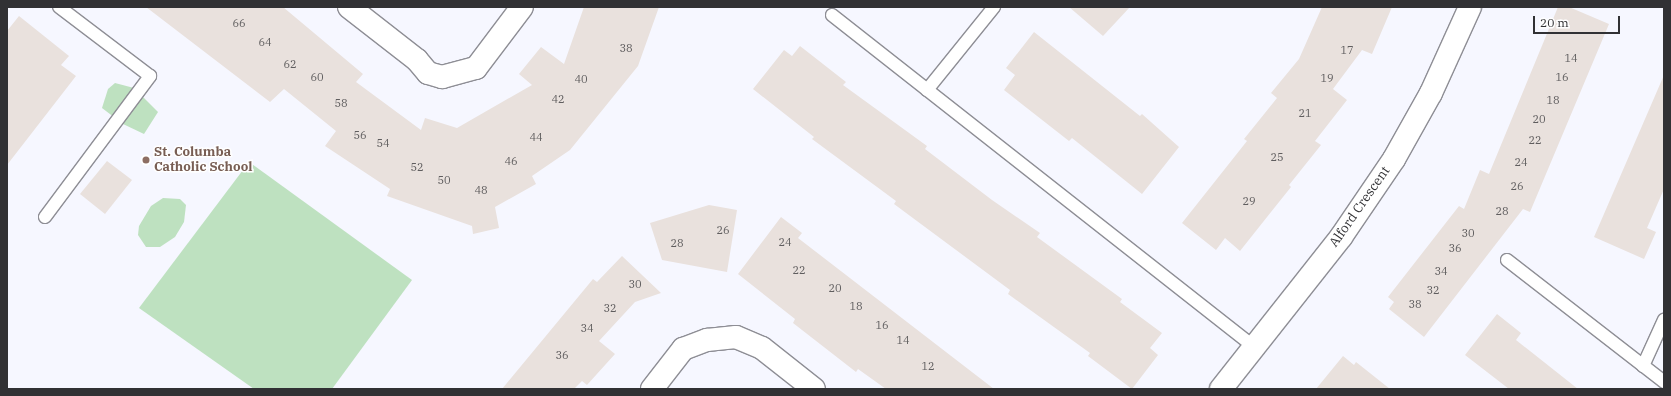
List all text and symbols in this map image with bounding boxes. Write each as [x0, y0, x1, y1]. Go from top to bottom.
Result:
scale bar [1535, 8, 1622, 34]
text: 20 m [1540, 15, 1569, 30]
house number: 66 [232, 16, 246, 30]
house number: 64 [258, 35, 272, 49]
house number: 38 [619, 41, 633, 55]
house number: 17 [1340, 43, 1354, 57]
house number: 14 [1564, 51, 1578, 65]
house number: 62 [283, 57, 297, 71]
house number: 60 [310, 70, 324, 84]
house number: 16 [1555, 70, 1569, 84]
house number: 19 [1320, 71, 1334, 85]
house number: 40 [574, 72, 588, 86]
house number: 42 [551, 92, 565, 106]
house number: 18 [1546, 93, 1560, 107]
house number: 58 [334, 96, 348, 110]
house number: 21 [1298, 106, 1312, 120]
house number: 20 [1532, 112, 1546, 126]
house number: 56 [353, 128, 367, 142]
house number: 44 [529, 130, 543, 144]
house number: 22 [1528, 133, 1542, 147]
house number: 54 [376, 136, 390, 150]
place label: St. Columba Catholic School [154, 145, 252, 176]
house number: 25 [1270, 150, 1284, 164]
house number: 46 [504, 154, 518, 168]
marker: St. Columba Catholic School [141, 155, 151, 165]
house number: 24 [1514, 155, 1528, 169]
house number: 52 [410, 160, 424, 174]
street label: Alford Crescent [1326, 164, 1394, 250]
house number: 50 [437, 173, 451, 187]
house number: 26 [1510, 179, 1524, 193]
house number: 48 [474, 183, 488, 197]
house number: 29 [1242, 194, 1256, 208]
house number: 28 [1495, 204, 1509, 218]
house number: 26 [716, 223, 730, 237]
house number: 30 [1461, 226, 1475, 240]
house number: 24 [778, 235, 792, 249]
house number: 28 [670, 236, 684, 250]
house number: 36 [1448, 241, 1462, 255]
house number: 22 [792, 263, 806, 277]
house number: 34 [1434, 264, 1448, 278]
house number: 30 [628, 277, 642, 291]
house number: 20 [828, 281, 842, 295]
house number: 32 [1426, 283, 1440, 297]
house number: 38 [1408, 297, 1422, 311]
house number: 18 [849, 299, 863, 313]
house number: 32 [603, 301, 617, 315]
house number: 16 [875, 318, 889, 332]
house number: 34 [580, 321, 594, 335]
house number: 14 [896, 333, 910, 347]
house number: 36 [555, 348, 569, 362]
house number: 12 [921, 359, 935, 373]

